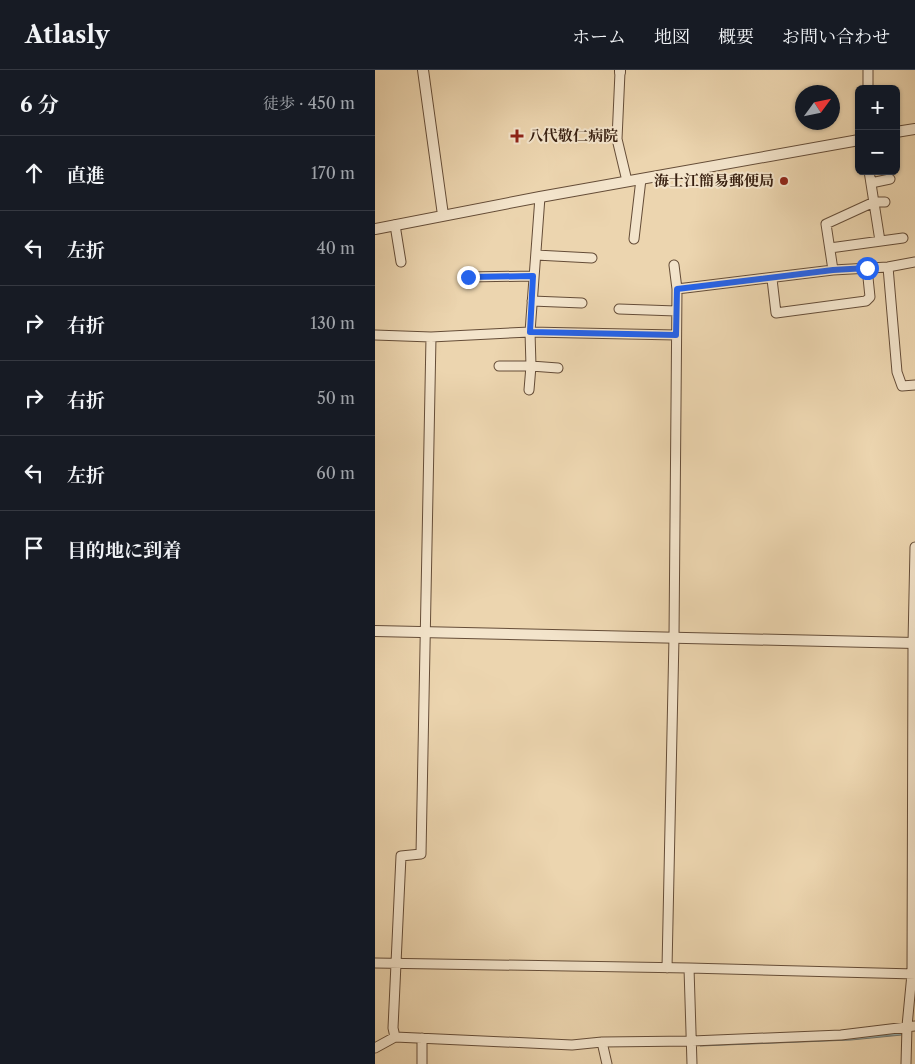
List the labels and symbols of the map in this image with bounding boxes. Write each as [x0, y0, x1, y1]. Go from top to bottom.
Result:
north arrow [795, 85, 840, 130]
place label: 八代敬仁病院 [528, 126, 618, 145]
marker: 八代敬仁病院 [510, 129, 524, 143]
place label: 海士江簡易郵便局 [654, 171, 774, 190]
marker: 海士江簡易郵便局 [778, 175, 790, 187]
route start [856, 257, 879, 280]
route end [457, 266, 480, 289]

